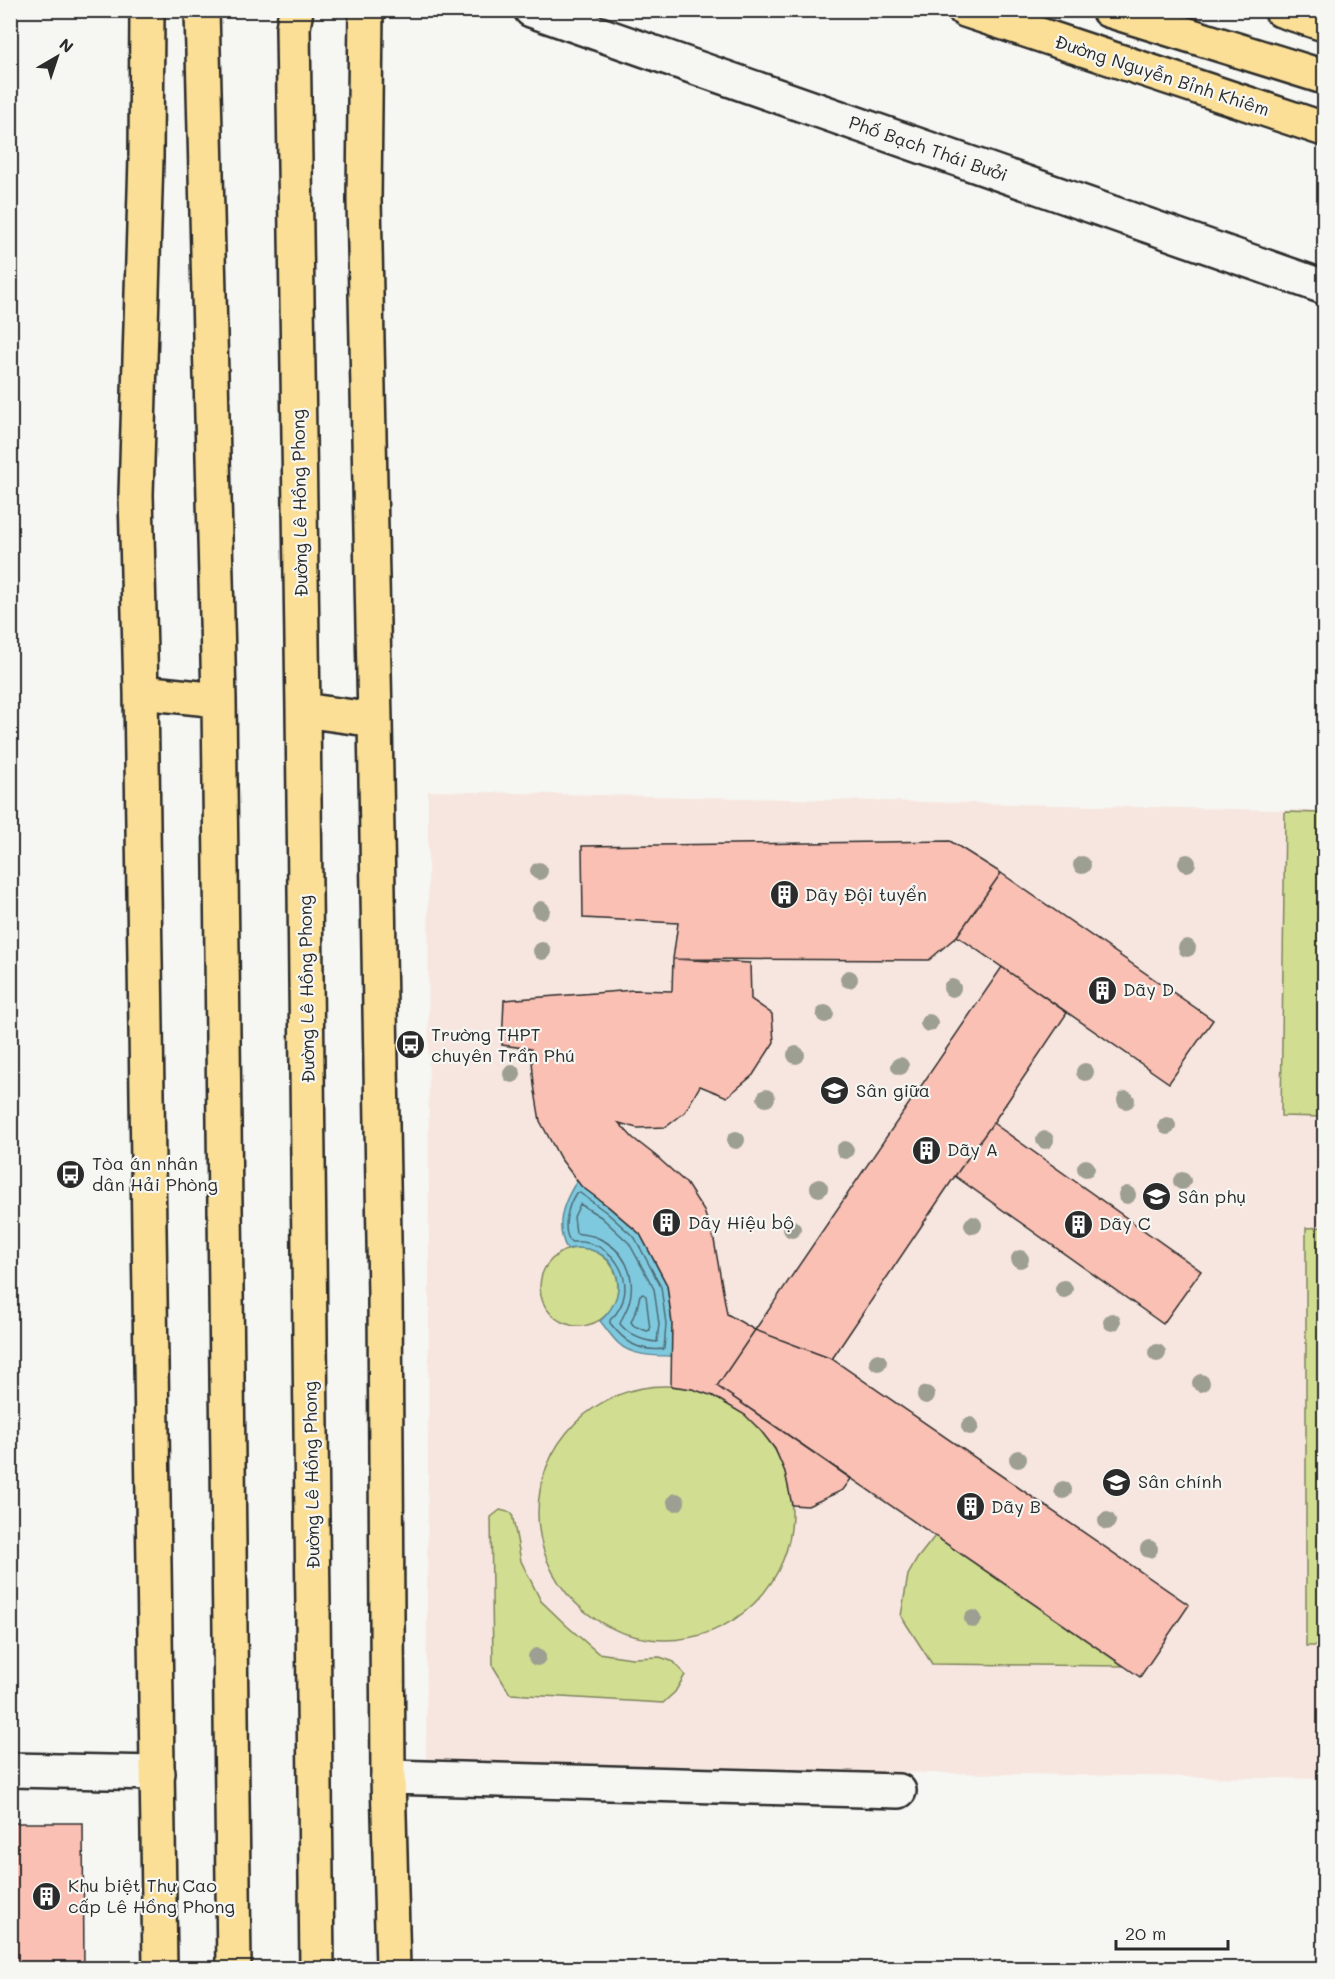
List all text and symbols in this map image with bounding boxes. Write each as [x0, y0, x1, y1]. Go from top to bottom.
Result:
north arrow [27, 27, 87, 87]
street label: Đường Nguyễn Bỉnh Khiêm [1052, 29, 1273, 121]
text: N [55, 33, 78, 57]
street label: Phố Bạch Thái Bưởi [846, 110, 1011, 186]
street label: Đường Lê Hồng Phong [285, 409, 313, 597]
building icon: Dãy Đội tuyển [768, 879, 800, 911]
place label: Dãy Đội tuyển [805, 882, 927, 906]
street label: Đường Lê Hồng Phong [292, 895, 320, 1083]
building icon: Dãy D [1086, 974, 1118, 1006]
place label: Dãy D [1123, 977, 1174, 1001]
place label: Trường THPT chuyên Trần Phú [431, 1022, 575, 1067]
bus stop icon: Trường THPT chuyên Trần Phú [394, 1029, 426, 1061]
school or university icon: Sân giữa [819, 1075, 851, 1107]
place label: Sân giữa [856, 1078, 930, 1102]
building icon: Dãy A [910, 1134, 942, 1166]
place label: Dãy A [947, 1137, 998, 1161]
place label: Tòa án nhân dân Hải Phòng [92, 1151, 218, 1196]
bus stop icon: Tòa án nhân dân Hải Phòng [55, 1158, 87, 1190]
school or university icon: Sân phụ [1141, 1181, 1173, 1213]
place label: Sân phụ [1178, 1184, 1246, 1208]
building icon: Dãy Hiệu bộ [651, 1207, 683, 1239]
building icon: Dãy C [1062, 1208, 1094, 1240]
place label: Dãy Hiệu bộ [688, 1210, 794, 1234]
place label: Dãy C [1099, 1211, 1151, 1235]
street label: Đường Lê Hồng Phong [297, 1381, 325, 1569]
school or university icon: Sân chính [1101, 1466, 1133, 1498]
place label: Sân chính [1138, 1469, 1222, 1493]
building icon: Dãy B [954, 1491, 986, 1523]
place label: Dãy B [991, 1494, 1041, 1518]
place label: Khu biệt Thự Cao cấp Lê Hồng Phong [68, 1873, 235, 1918]
building icon: Khu biệt Thự Cao cấp Lê Hồng Phong [31, 1880, 63, 1912]
scale bar [1116, 1913, 1228, 1951]
text: 20 m [1125, 1921, 1166, 1945]

